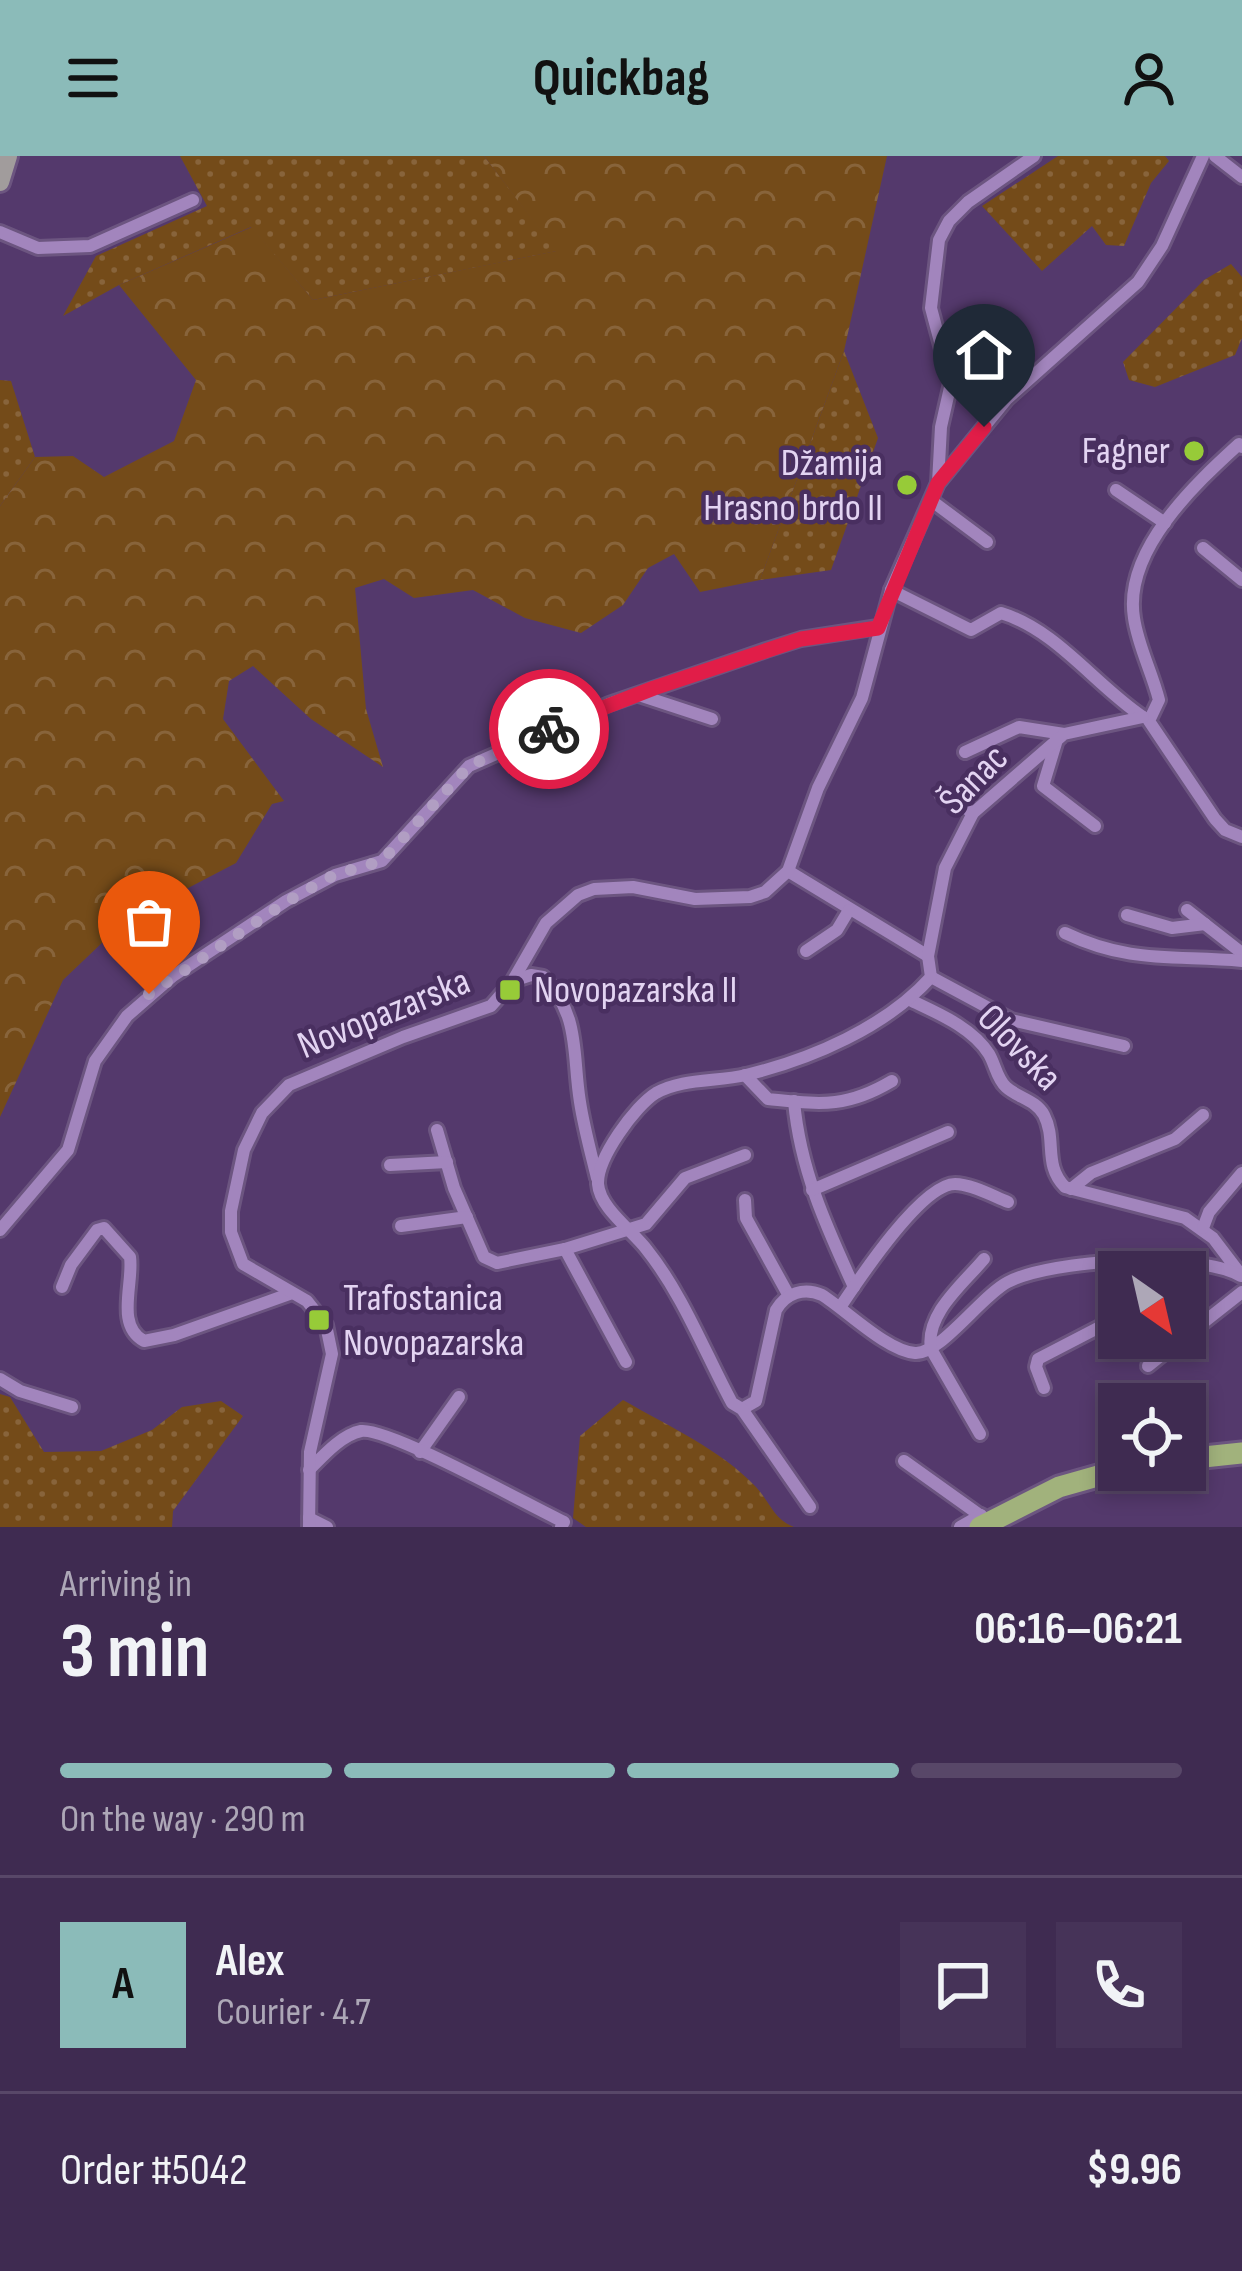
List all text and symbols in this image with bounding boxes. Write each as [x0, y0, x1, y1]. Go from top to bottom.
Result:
icon: menu [60, 45, 126, 111]
icon: person [1116, 45, 1182, 111]
text: Quickbag [533, 46, 709, 111]
pin [933, 304, 1035, 427]
icon: home [951, 322, 1017, 388]
place label: Fagner [1082, 428, 1170, 475]
marker: Fagner [1181, 438, 1207, 464]
place label: Džamija Hrasno brdo II [703, 440, 883, 532]
marker: Džamija Hrasno brdo II [894, 472, 920, 498]
courier [489, 669, 609, 789]
icon: bike [516, 696, 582, 762]
street label: Šanac [930, 735, 1018, 825]
pin [98, 871, 200, 994]
icon: bag [116, 889, 182, 955]
street label: Novopazarska [291, 958, 477, 1070]
place label: Novopazarska II [534, 967, 737, 1014]
marker: Novopazarska II [497, 977, 523, 1003]
street label: Olovska [967, 995, 1071, 1101]
north arrow [1098, 1251, 1206, 1359]
map controls [1098, 1251, 1206, 1491]
place label: Trafostanica Novopazarska [343, 1275, 524, 1367]
marker: Trafostanica Novopazarska [306, 1307, 332, 1333]
button: locate [1098, 1383, 1206, 1491]
text: Arriving in [60, 1561, 192, 1608]
text: 06:16–06:21 [974, 1602, 1182, 1657]
text: 3 min [60, 1606, 209, 1699]
text: On the way · 290 m [60, 1796, 306, 1843]
button: chat [900, 1922, 1026, 2048]
button: phone [1056, 1922, 1182, 2048]
text: Alex [216, 1934, 284, 1989]
text: A [112, 1957, 134, 2012]
text: Courier · 4.7 [216, 1989, 371, 2036]
text: Order #5042 [60, 2143, 247, 2198]
text: $9.96 [1086, 2143, 1182, 2198]

